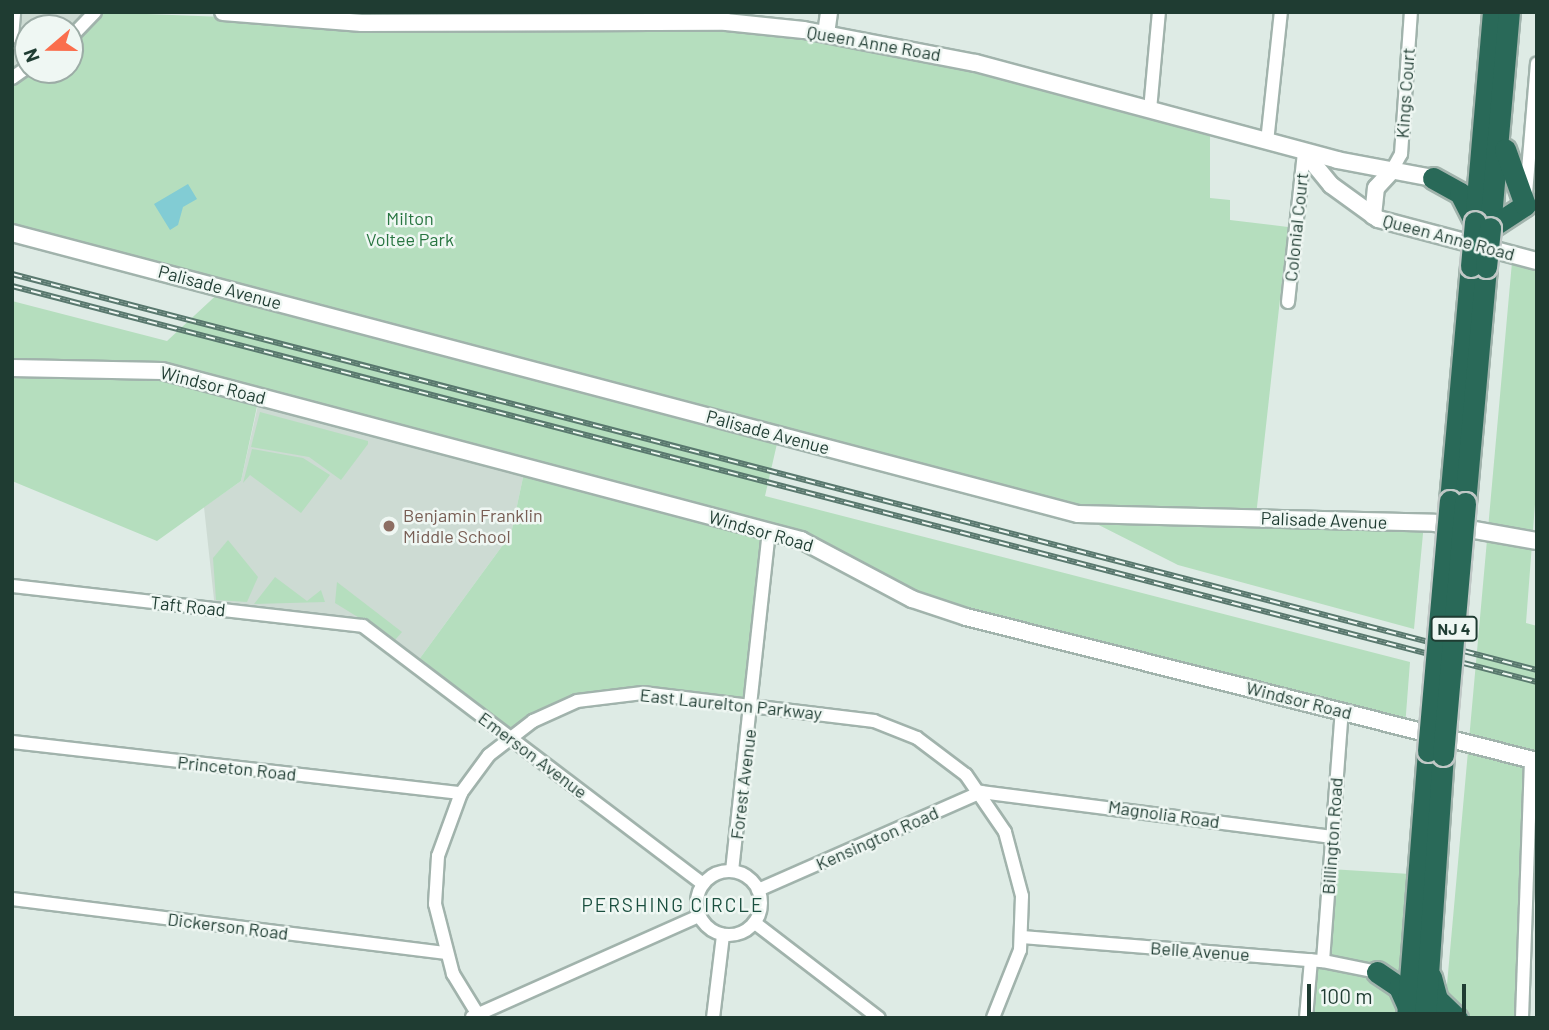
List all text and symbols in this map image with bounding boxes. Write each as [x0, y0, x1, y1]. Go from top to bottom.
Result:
north arrow [14, 14, 84, 84]
street label: Queen Anne Road [805, 21, 943, 65]
text: N [18, 46, 44, 66]
street label: Kings Court [1391, 47, 1419, 139]
street label: Colonial Court [1280, 171, 1312, 283]
park label: Milton Voltee Park [366, 208, 454, 250]
street label: Queen Anne Road [1381, 209, 1517, 265]
street label: Palisade Avenue [156, 260, 284, 314]
street label: Windsor Road [158, 361, 268, 409]
street label: Palisade Avenue [704, 405, 832, 459]
place label: Benjamin Franklin Middle School [403, 505, 543, 548]
street label: Windsor Road [706, 506, 816, 556]
street label: Palisade Avenue [1260, 507, 1388, 533]
marker: Benjamin Franklin Middle School [381, 518, 397, 534]
street label: Taft Road [149, 591, 227, 621]
road number: NJ 4 [1430, 616, 1478, 642]
street label: Windsor Road [1244, 676, 1354, 724]
street label: East Laurelton Parkway [639, 684, 823, 724]
street label: Emerson Avenue [474, 707, 592, 803]
street label: Forest Avenue [726, 727, 760, 841]
street label: Princeton Road [177, 751, 297, 785]
street label: Billington Road [1317, 777, 1347, 895]
street label: Magnolia Road [1107, 795, 1221, 833]
street label: Kensington Road [812, 801, 942, 875]
district label: PERSHING CIRCLE [583, 894, 763, 916]
street label: Dickerson Road [166, 908, 290, 944]
street label: Belle Avenue [1150, 937, 1250, 965]
scale bar [1311, 970, 1470, 1014]
text: 100 m [1320, 983, 1373, 1008]

